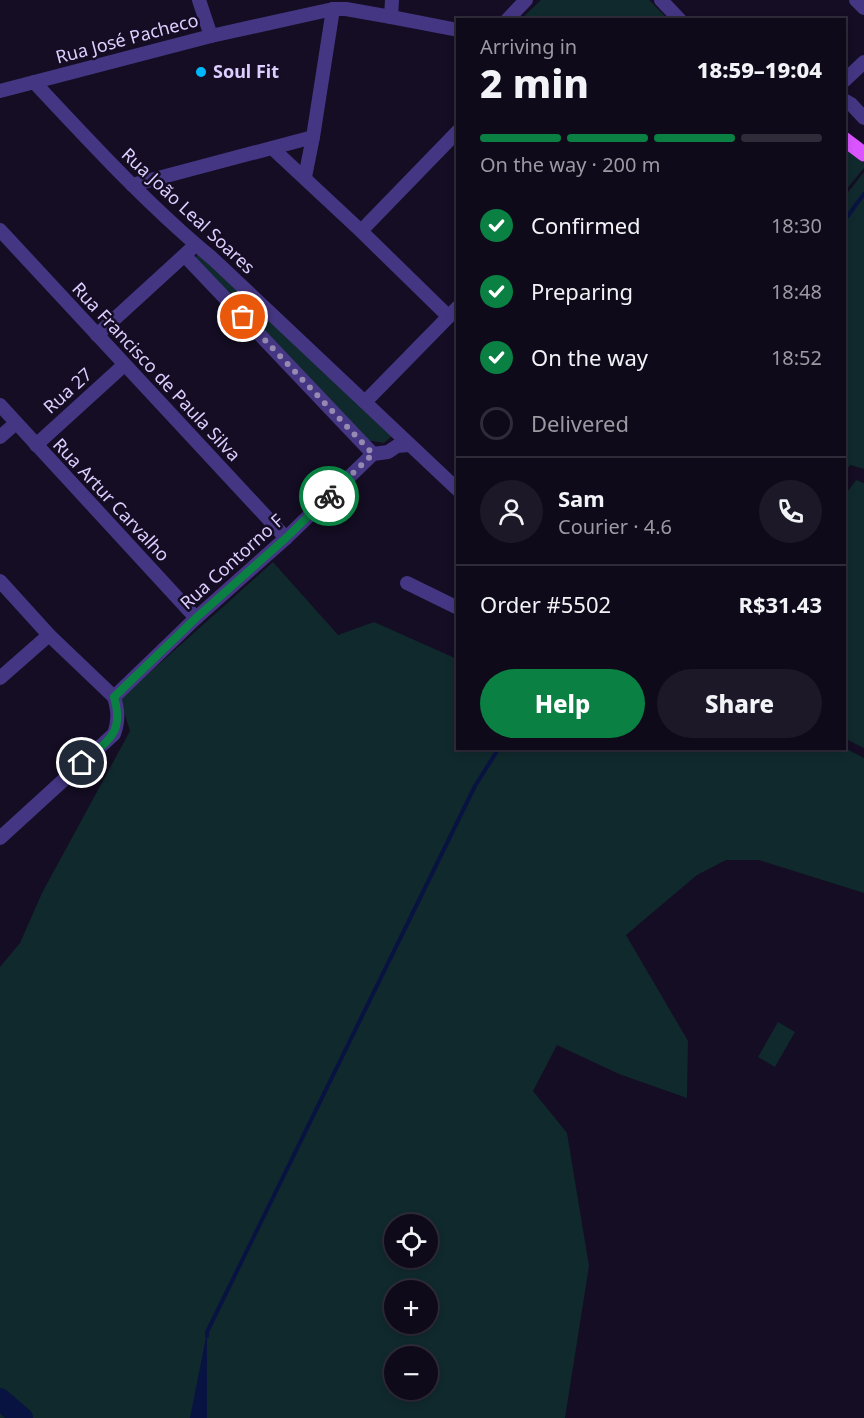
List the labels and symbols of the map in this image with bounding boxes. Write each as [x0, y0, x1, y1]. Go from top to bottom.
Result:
street label: Rua José Pacheco [53, 7, 201, 69]
place label: Soul Fit [213, 59, 279, 83]
marker: Soul Fit [194, 65, 208, 79]
street label: Rua João Leal Soares [117, 142, 261, 278]
street label: Rua Francisco de Paula Silva [67, 277, 246, 466]
pin [217, 291, 268, 342]
street label: Rua 27 [38, 362, 97, 418]
street label: Rua Artur Carvalho [48, 432, 175, 566]
courier [299, 466, 359, 526]
street label: Rua Contorno F [174, 508, 288, 614]
pin [56, 737, 107, 788]

